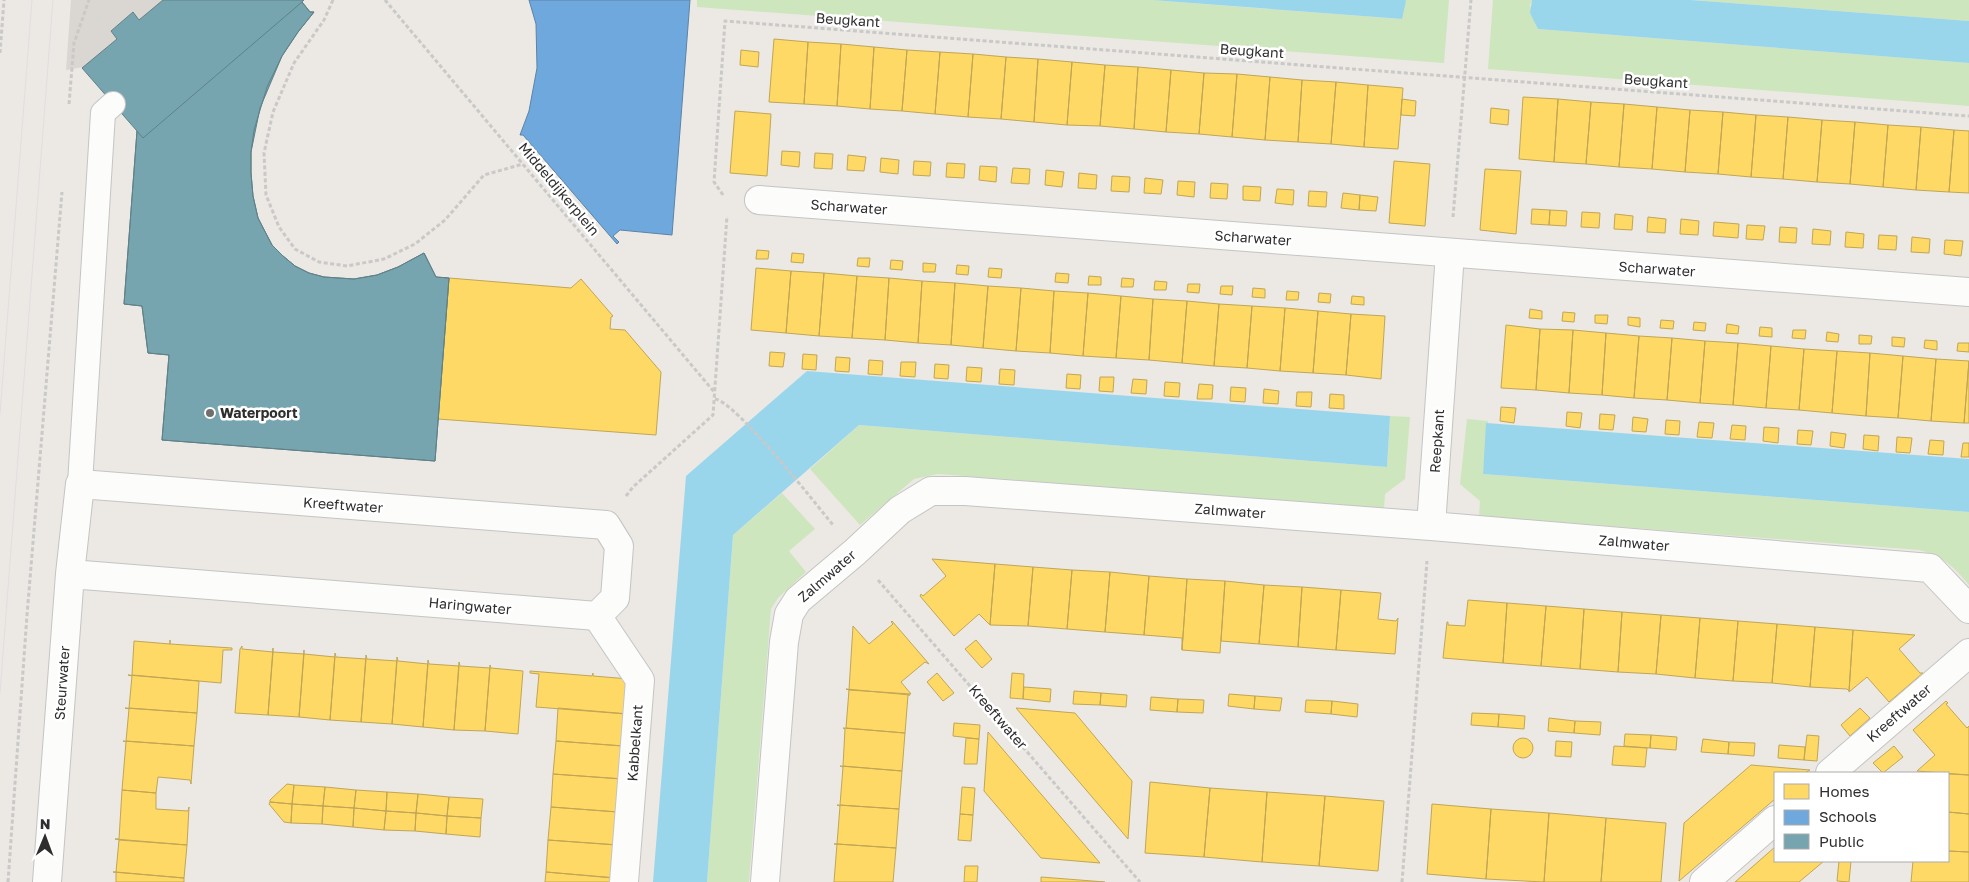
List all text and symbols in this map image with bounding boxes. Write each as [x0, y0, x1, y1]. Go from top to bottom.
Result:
street label: Beugkant [815, 9, 881, 30]
street label: Beugkant [1219, 40, 1285, 61]
street label: Beugkant [1623, 70, 1689, 91]
street label: Middeldijkerplein [516, 139, 603, 239]
street label: Scharwater [810, 195, 888, 218]
street label: Scharwater [1214, 226, 1292, 249]
street label: Scharwater [1618, 257, 1696, 280]
place label: Waterpoort [220, 404, 298, 421]
marker: Waterpoort [204, 407, 216, 419]
street label: Reepkant [1426, 408, 1447, 473]
street label: Kreeftwater [302, 493, 384, 516]
street label: Zalmwater [1194, 500, 1267, 521]
street label: Zalmwater [1598, 531, 1671, 554]
street label: Zalmwater [794, 546, 859, 605]
street label: Haringwater [428, 593, 513, 618]
street label: Steurwater [50, 645, 73, 721]
street label: Kreeftwater [1863, 680, 1935, 745]
street label: Kreeftwater [966, 681, 1031, 753]
street label: Kabbelkant [623, 704, 646, 782]
legend [1774, 772, 1949, 862]
text: Homes [1819, 782, 1869, 800]
text: Schools [1819, 807, 1877, 825]
north arrow [20, 812, 70, 862]
text: N [40, 815, 51, 832]
text: Public [1819, 832, 1864, 850]

